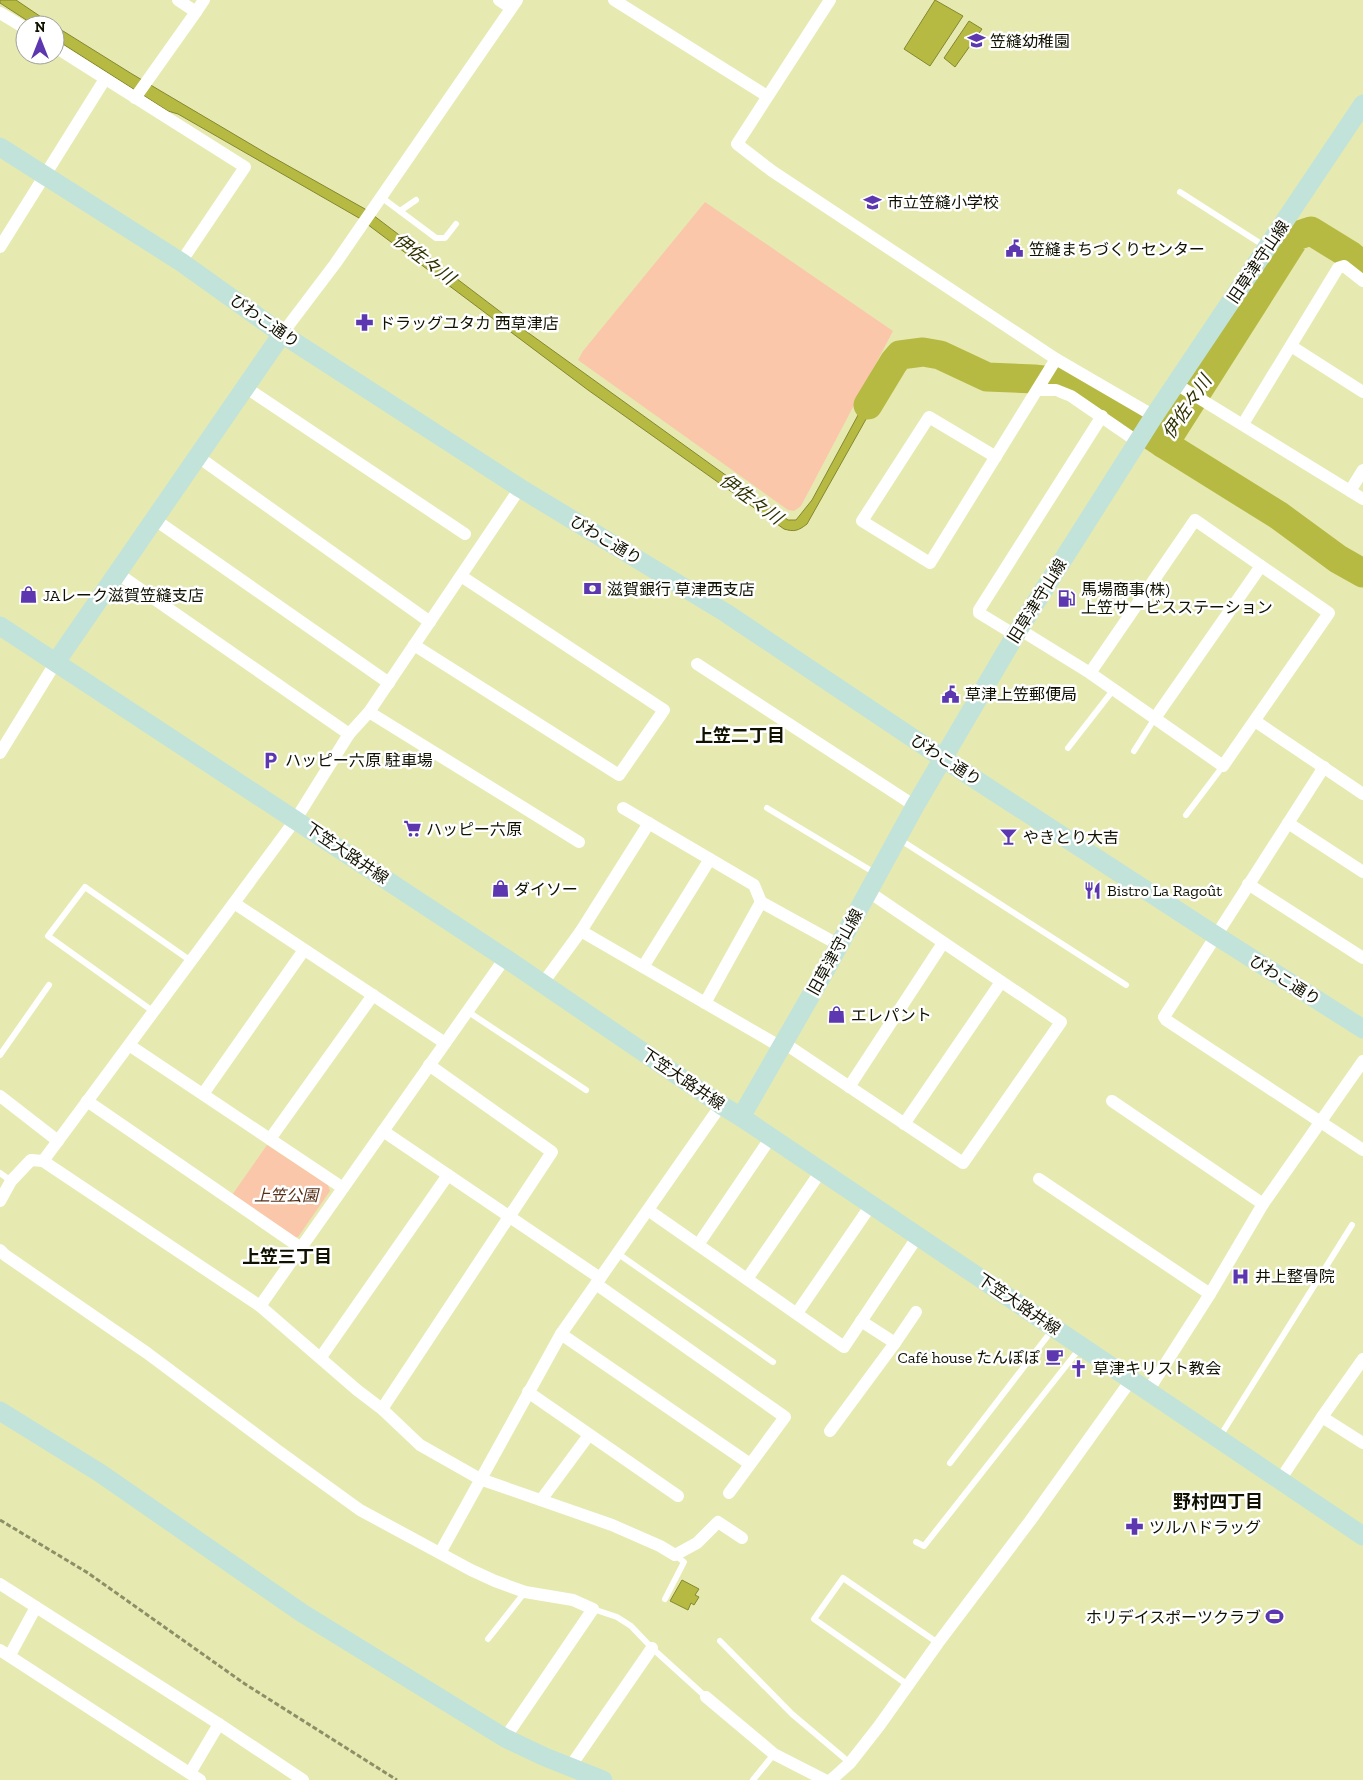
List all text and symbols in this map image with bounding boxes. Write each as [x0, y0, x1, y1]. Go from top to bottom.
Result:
north arrow [15, 15, 65, 65]
text: N [35, 19, 46, 36]
school or university icon: 笠縫幼稚園 [966, 31, 986, 51]
place label: 笠縫幼稚園 [990, 32, 1070, 51]
school or university icon: 市立笠縫小学校 [863, 192, 883, 212]
place label: 市立笠縫小学校 [887, 193, 999, 212]
street label: 旧草津守山線 [1223, 217, 1293, 307]
water label: 伊佐々川 [389, 229, 461, 291]
public building icon: 笠縫まちづくりセンター [1005, 239, 1025, 259]
place label: 笠縫まちづくりセンター [1029, 240, 1205, 259]
street label: びわこ通り [227, 290, 303, 352]
pharmacy icon: ドラッグユタカ 西草津店 [355, 313, 375, 333]
place label: ドラッグユタカ 西草津店 [379, 314, 559, 333]
water label: 伊佐々川 [1158, 369, 1217, 443]
water label: 伊佐々川 [715, 469, 788, 530]
street label: びわこ通り [567, 511, 645, 569]
street label: 旧草津守山線 [1004, 555, 1070, 647]
bank icon: 滋賀銀行 草津西支店 [583, 579, 603, 599]
place label: 滋賀銀行 草津西支店 [607, 580, 755, 599]
place label: 馬場商事(株) 上笠サービスステーション [1081, 580, 1273, 617]
shop icon: JAレーク滋賀笠縫支店 [19, 585, 39, 605]
place label: JAレーク滋賀笠縫支店 [43, 586, 204, 605]
fuel station icon: 馬場商事(株) 上笠サービスステーション [1057, 588, 1077, 608]
public building icon: 草津上笠郵便局 [941, 684, 961, 704]
place label: 草津上笠郵便局 [965, 685, 1077, 704]
district label: 上笠二丁目 [695, 725, 785, 747]
street label: びわこ通り [907, 730, 985, 790]
parking icon: ハッピー六原 駐車場 [261, 750, 281, 770]
place label: ハッピー六原 駐車場 [285, 751, 433, 770]
street label: 下笠大路井線 [302, 818, 392, 888]
supermarket icon: ハッピー六原 [402, 819, 422, 839]
place label: ハッピー六原 [426, 820, 522, 839]
bar icon: やきとり大吉 [999, 827, 1019, 847]
place label: やきとり大吉 [1023, 828, 1119, 847]
shop icon: ダイソー [490, 879, 510, 899]
place label: ダイソー [514, 880, 578, 899]
restaurant icon: Bistro La Ragoût [1083, 880, 1103, 900]
place label: Bistro La Ragoût [1107, 881, 1222, 900]
street label: 旧草津守山線 [803, 905, 867, 999]
street label: びわこ通り [1246, 951, 1324, 1009]
shop icon: エレパント [827, 1005, 847, 1025]
place label: エレパント [851, 1006, 932, 1025]
street label: 下笠大路井線 [638, 1044, 728, 1114]
park label: 上笠公園 [254, 1186, 320, 1205]
district label: 上笠三丁目 [242, 1246, 332, 1268]
hospital icon: 井上整骨院 [1231, 1266, 1251, 1286]
place label: 井上整骨院 [1255, 1267, 1335, 1286]
street label: 下笠大路井線 [974, 1269, 1064, 1339]
cafe icon: Café house たんぽぽ [1044, 1347, 1064, 1367]
place label: Café house たんぽぽ [897, 1348, 1040, 1367]
church icon: 草津キリスト教会 [1069, 1358, 1089, 1378]
place label: 草津キリスト教会 [1093, 1359, 1221, 1378]
district label: 野村四丁目 [1173, 1491, 1263, 1513]
pharmacy icon: ツルハドラッグ [1125, 1517, 1145, 1537]
place label: ツルハドラッグ [1149, 1518, 1261, 1537]
sports icon: ホリデイスポーツクラブ [1265, 1607, 1285, 1627]
place label: ホリデイスポーツクラブ [1086, 1608, 1261, 1627]

